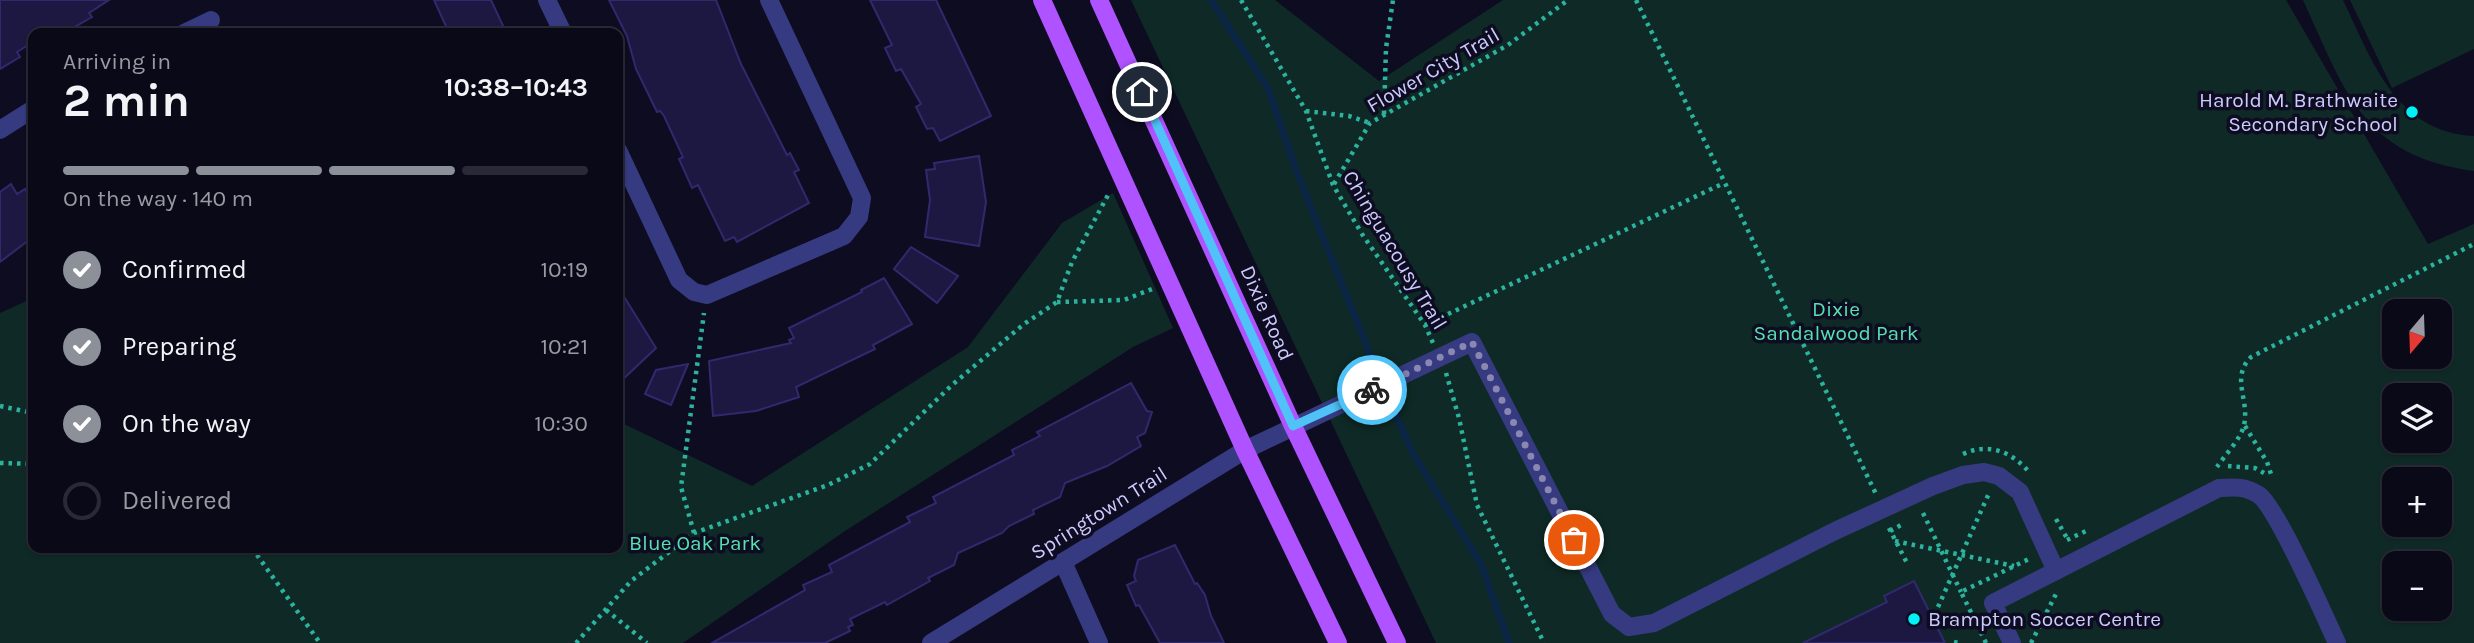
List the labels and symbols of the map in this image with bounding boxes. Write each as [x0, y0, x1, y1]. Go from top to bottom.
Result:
street label: Flower City Trail [1362, 22, 1504, 118]
pin [1112, 62, 1172, 122]
place label: Harold M. Brathwaite Secondary School [2199, 88, 2398, 136]
marker: Harold M. Brathwaite Secondary School [2404, 104, 2420, 120]
street label: Chinguacousy Trail [1338, 166, 1452, 334]
street label: Dixie Road [1235, 262, 1299, 364]
park label: Dixie Sandalwood Park [1753, 297, 1919, 345]
north arrow [2382, 299, 2452, 369]
courier [1337, 355, 1407, 425]
street label: Springtown Trail [1027, 462, 1171, 564]
pin [1544, 510, 1604, 570]
park label: Blue Oak Park [629, 531, 761, 555]
place label: Brampton Soccer Centre [1928, 607, 2161, 631]
marker: Brampton Soccer Centre [1906, 611, 1922, 627]

